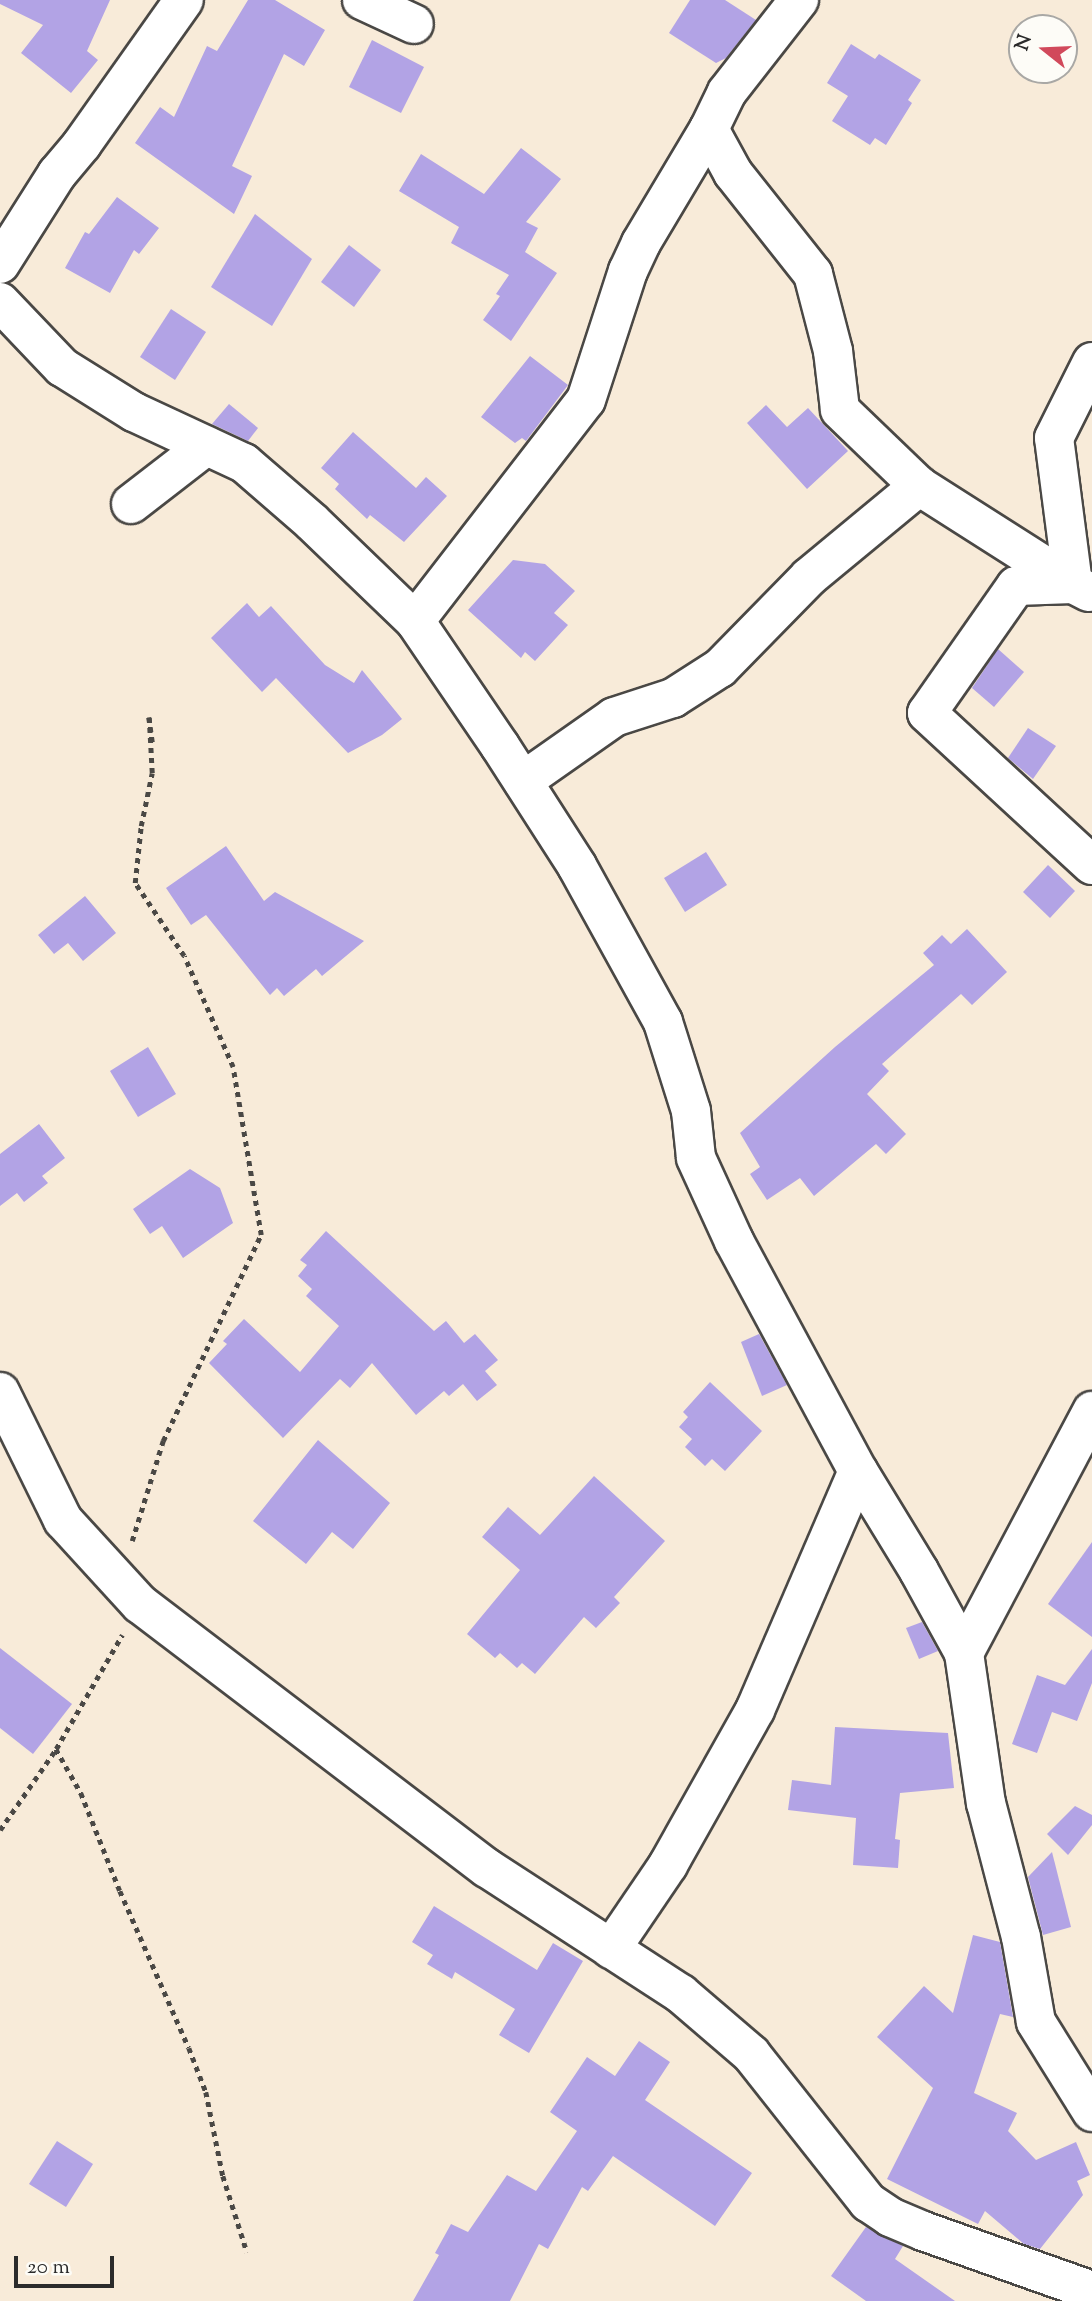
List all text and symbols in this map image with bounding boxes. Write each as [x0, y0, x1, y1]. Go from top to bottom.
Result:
north arrow [1008, 14, 1078, 84]
text: N [1009, 32, 1040, 54]
scale bar [18, 2242, 117, 2286]
text: 20 m [27, 2253, 70, 2283]

